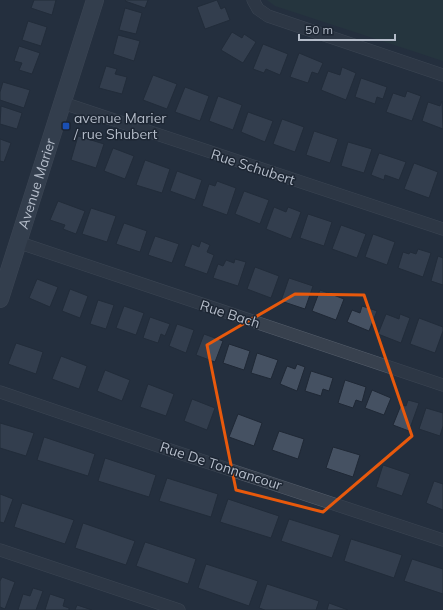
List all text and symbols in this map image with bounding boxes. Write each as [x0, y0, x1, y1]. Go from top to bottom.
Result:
scale bar [299, 16, 395, 42]
text: 50 m [305, 22, 333, 37]
place label: avenue Marier / rue Shubert [73, 109, 167, 143]
marker: avenue Marier / rue Shubert [61, 121, 71, 131]
street label: Avenue Marier [14, 135, 60, 231]
street label: Rue Schubert [209, 145, 297, 189]
street label: Rue Bach [198, 296, 262, 332]
street label: Rue De Tonnancour [158, 438, 285, 494]

